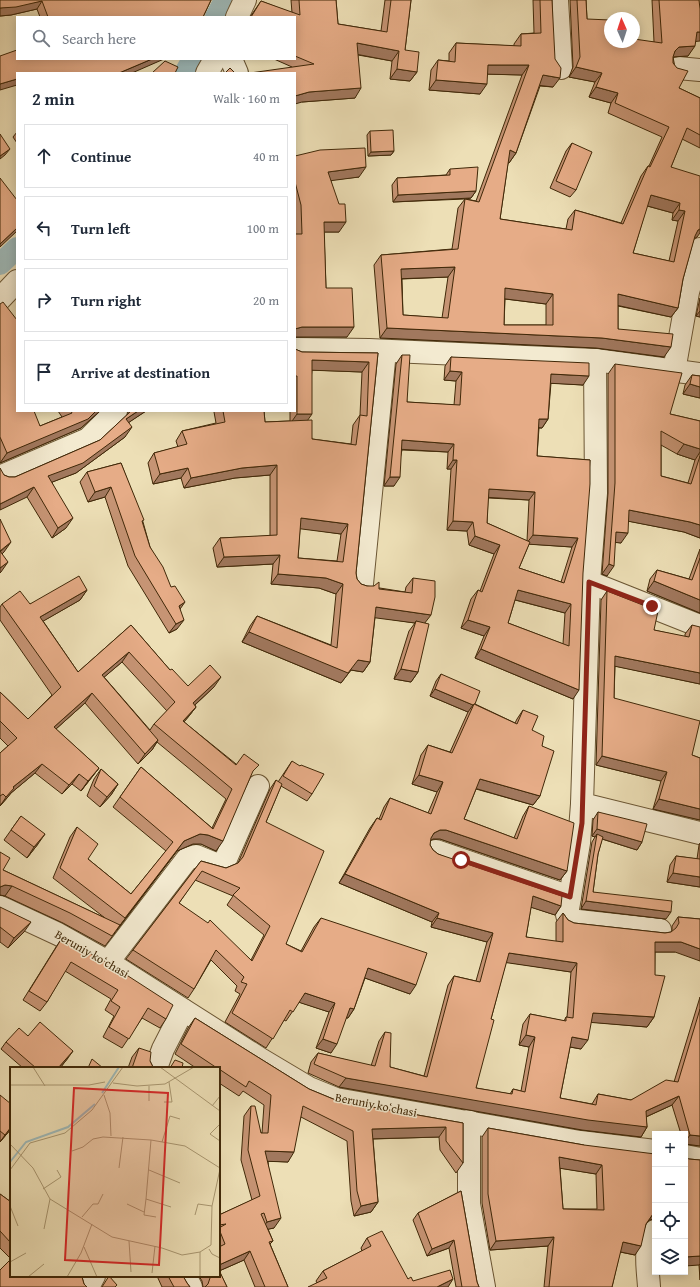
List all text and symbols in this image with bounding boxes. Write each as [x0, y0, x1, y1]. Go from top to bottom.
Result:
north arrow [604, 12, 640, 48]
search box [16, 16, 296, 60]
icon: search [30, 27, 52, 49]
text: Search here [62, 28, 136, 49]
text: 2 min [32, 86, 74, 111]
text: Walk · 160 m [213, 89, 280, 108]
icon: ahead [33, 145, 55, 167]
text: Continue [71, 146, 132, 167]
text: 40 m [253, 147, 279, 166]
icon: left [33, 217, 55, 239]
text: Turn left [71, 218, 130, 239]
text: 100 m [247, 219, 279, 238]
icon: right [33, 289, 55, 311]
text: Turn right [71, 290, 142, 311]
text: 20 m [253, 291, 279, 310]
icon: arrive [33, 361, 55, 383]
text: Arrive at destination [71, 362, 210, 383]
route end [643, 597, 661, 615]
route start [452, 851, 470, 869]
street label: Beruniy koʻchasi [52, 925, 133, 982]
inset map [10, 1067, 220, 1277]
street label: Beruniy koʻchasi [334, 1088, 419, 1121]
map controls [652, 1131, 688, 1275]
button: + [652, 1131, 688, 1167]
button: − [652, 1167, 688, 1203]
button: locate [652, 1203, 688, 1239]
button: layers [652, 1239, 688, 1275]

